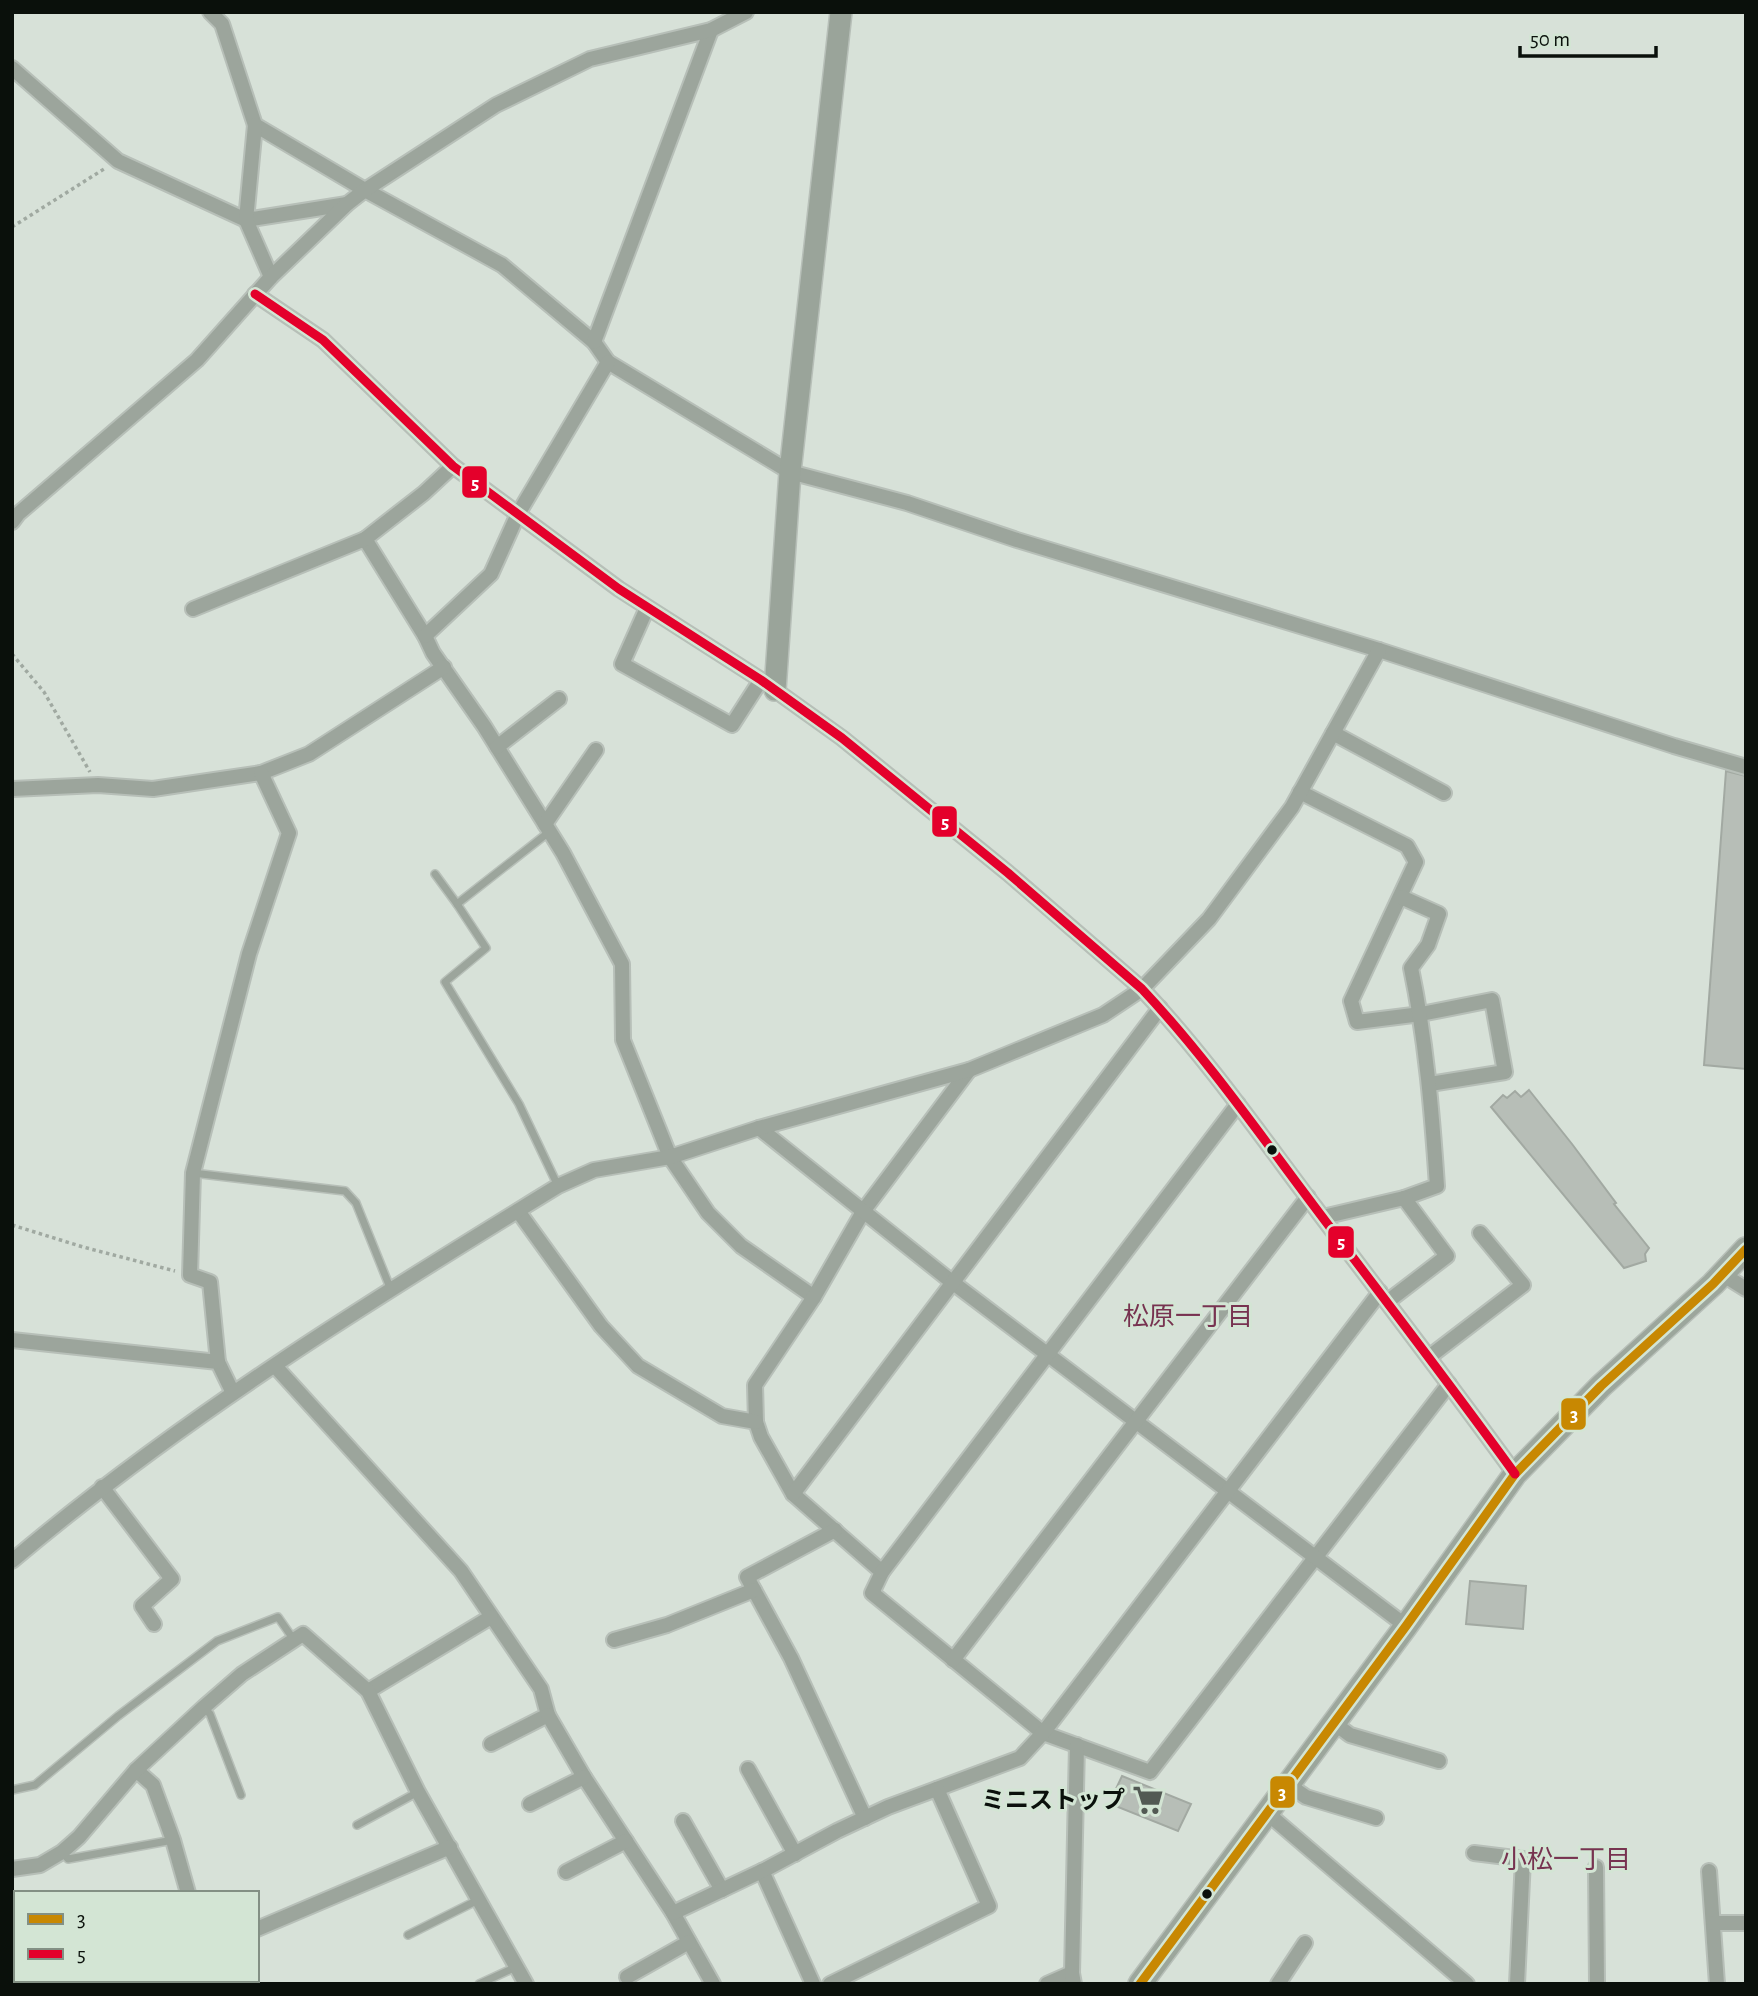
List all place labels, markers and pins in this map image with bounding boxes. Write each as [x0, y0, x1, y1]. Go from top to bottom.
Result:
unlabelled marker [1265, 1143, 1279, 1157]
supermarket icon: ミニストップ [1131, 1783, 1165, 1817]
place label: ミニストップ [981, 1787, 1125, 1813]
unlabelled marker [1200, 1887, 1214, 1901]

